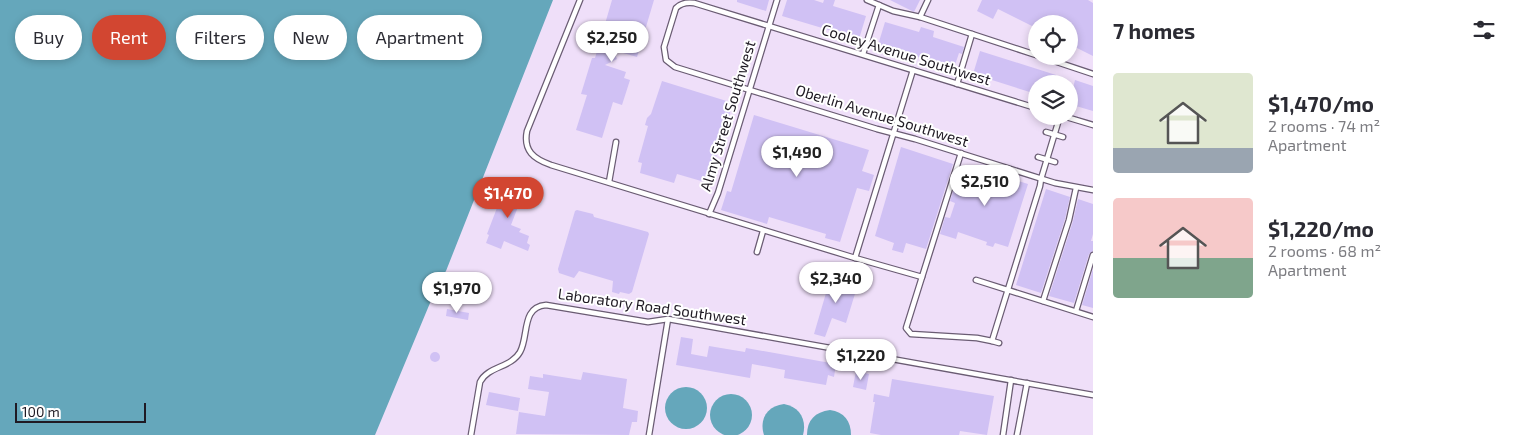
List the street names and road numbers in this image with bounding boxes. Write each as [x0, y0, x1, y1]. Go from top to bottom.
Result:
street label: Cooley Avenue Southwest [820, 20, 993, 88]
street label: Almy Street Southwest [696, 38, 759, 193]
street label: Oberlin Avenue Southwest [794, 80, 971, 150]
street label: Laboratory Road Southwest [557, 284, 748, 328]

